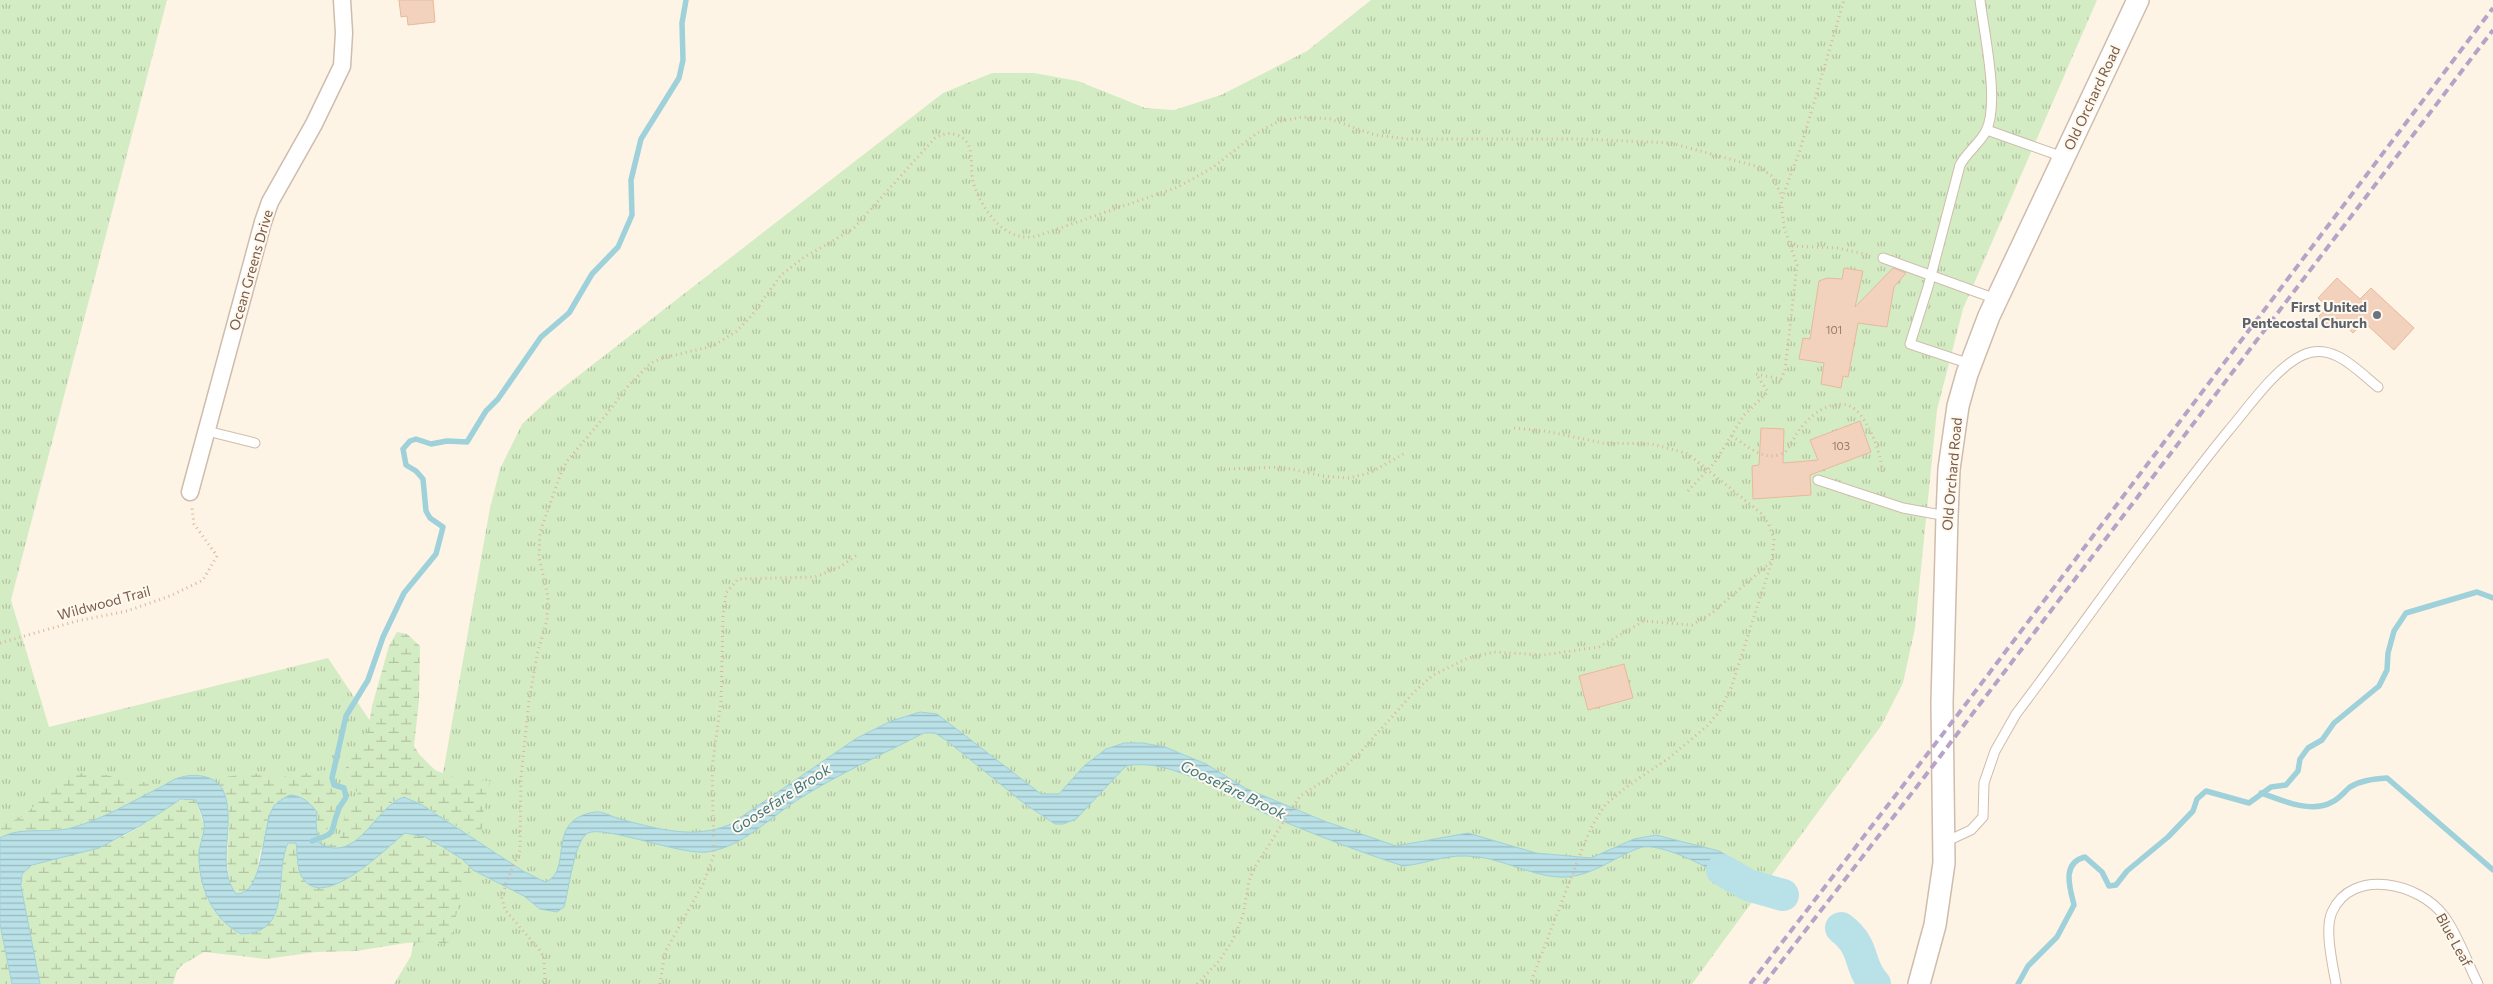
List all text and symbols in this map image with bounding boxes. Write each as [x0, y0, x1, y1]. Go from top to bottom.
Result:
street label: Old Orchard Road [2060, 43, 2123, 153]
street label: Ocean Greens Drive [225, 207, 276, 332]
place label: First United Pentecostal Church [2242, 298, 2367, 331]
marker: First United Pentecostal Church [2371, 309, 2383, 321]
house number: 101 [1826, 323, 1842, 336]
street label: Old Orchard Road [1938, 417, 1965, 531]
house number: 103 [1832, 439, 1850, 452]
street label: Wildwood Trail [55, 582, 152, 623]
water label: Goosefare Brook [1178, 756, 1290, 823]
water label: Goosefare Brook [727, 759, 834, 837]
street label: Blue Leaf [2433, 910, 2476, 970]

